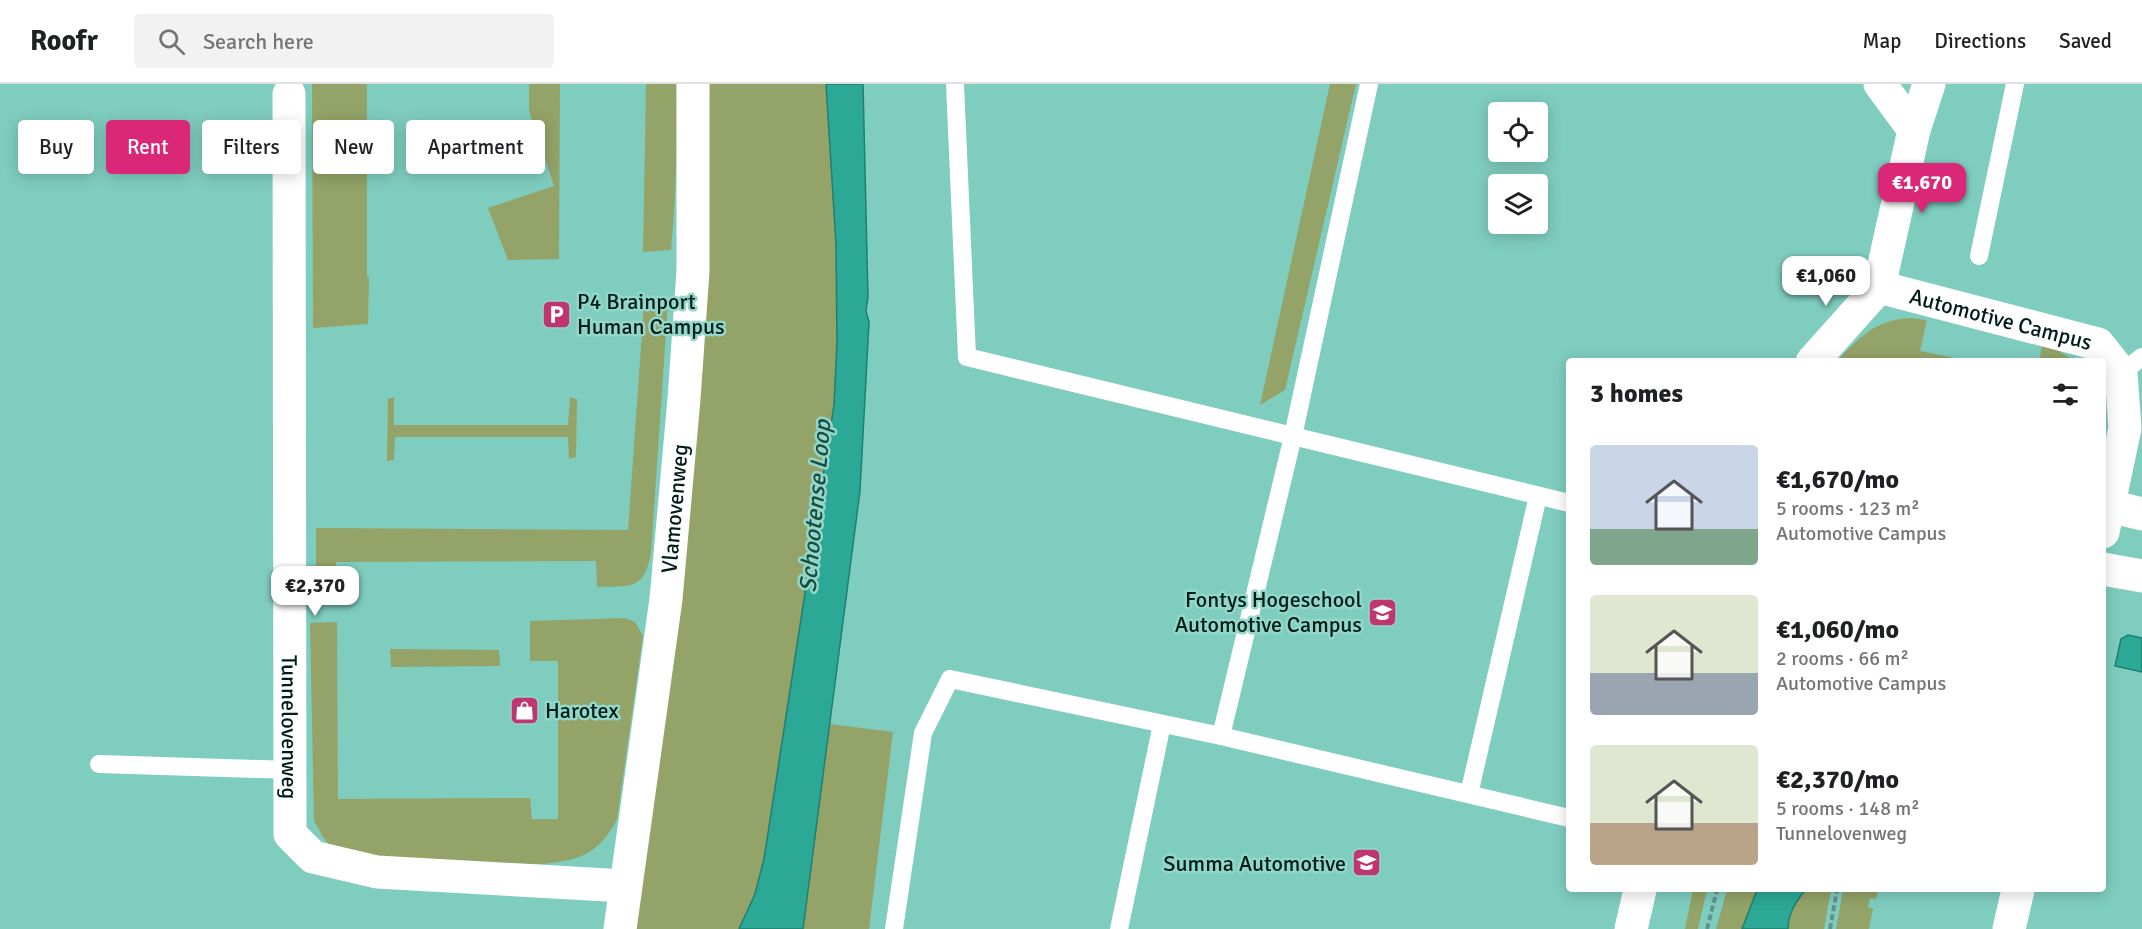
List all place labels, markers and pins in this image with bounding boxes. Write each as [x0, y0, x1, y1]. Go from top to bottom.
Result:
pin: €1,670 [1873, 163, 1971, 214]
pin: €1,060 [1777, 256, 1875, 307]
place label: P4 Brainport Human Campus [577, 288, 725, 340]
parking icon: P4 Brainport Human Campus [540, 298, 572, 330]
pin: €2,370 [266, 566, 364, 617]
place label: Fontys Hogeschool Automotive Campus [1175, 586, 1362, 638]
school or university icon: Fontys Hogeschool Automotive Campus [1367, 596, 1399, 628]
shop icon: Harotex [508, 694, 540, 726]
place label: Harotex [545, 697, 619, 724]
school or university icon: Summa Automotive [1351, 847, 1383, 879]
place label: Summa Automotive [1163, 850, 1346, 877]

